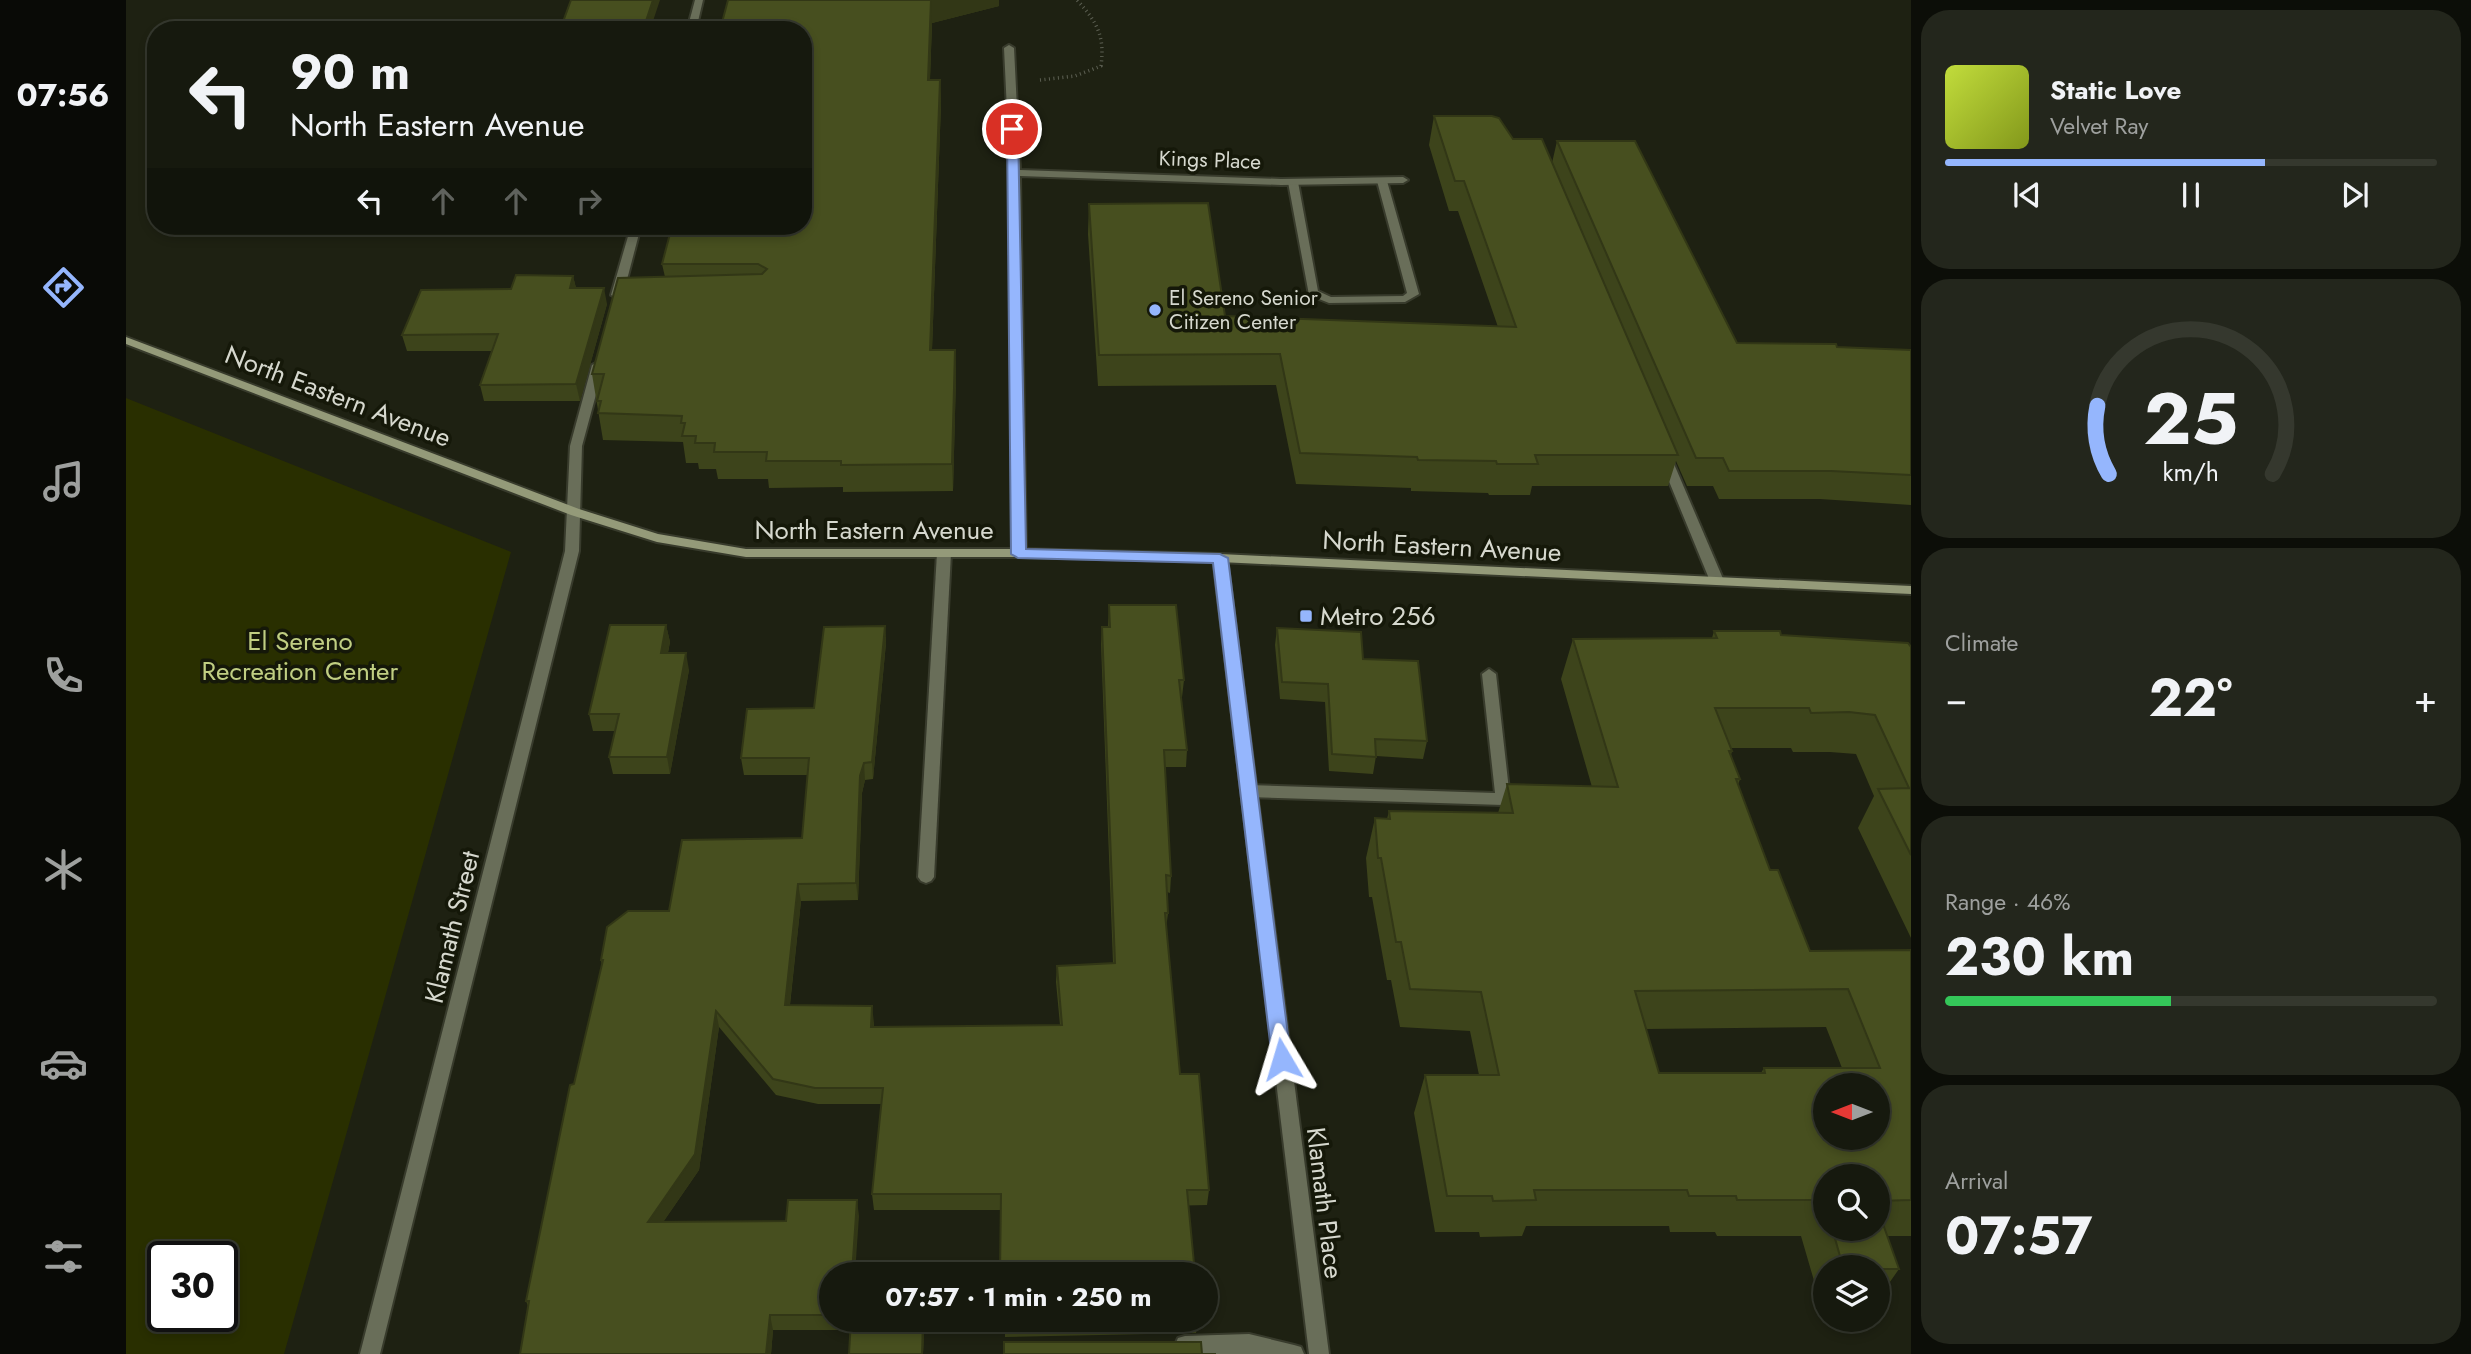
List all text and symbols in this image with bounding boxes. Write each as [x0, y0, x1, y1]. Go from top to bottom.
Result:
text: 90 m [290, 37, 410, 107]
icon: left [175, 49, 266, 140]
text: Static Love [2050, 71, 2182, 109]
text: 07:56 [17, 72, 109, 118]
pin [982, 99, 1042, 159]
text: North Eastern Avenue [290, 102, 584, 148]
text: Velvet Ray [2050, 109, 2148, 143]
icon: arrive [993, 110, 1031, 148]
street label: Kings Place [1158, 143, 1262, 177]
icon: previous [2008, 176, 2046, 214]
icon: pause [2172, 176, 2210, 214]
icon: next [2336, 176, 2374, 214]
icon: left [351, 182, 389, 220]
icon: ahead [424, 182, 462, 220]
icon: ahead [497, 182, 535, 220]
icon: right [570, 182, 608, 220]
icon: directions [39, 263, 88, 312]
place label: El Sereno Senior Citizen Center [1169, 283, 1319, 337]
marker: El Sereno Senior Citizen Center [1147, 302, 1163, 318]
street label: North Eastern Avenue [220, 335, 456, 457]
text: 25 [2144, 367, 2238, 472]
text: km/h [2163, 454, 2219, 490]
icon: music [39, 457, 88, 506]
street label: North Eastern Avenue [754, 511, 994, 549]
street label: North Eastern Avenue [1322, 521, 1562, 571]
place label: Metro 256 [1320, 597, 1436, 635]
marker: Metro 256 [1298, 608, 1314, 624]
park label: El Sereno Recreation Center [202, 622, 398, 690]
text: Climate [1945, 626, 2018, 660]
icon: phone [39, 651, 88, 700]
text: 22° [2149, 660, 2232, 736]
text: − [1945, 671, 1967, 726]
text: + [2414, 671, 2437, 726]
icon: climate [39, 845, 88, 894]
street label: Klamath Street [415, 846, 489, 1007]
text: Range · 46% [1945, 885, 2071, 919]
text: 230 km [1945, 919, 2134, 995]
position arrow [1245, 1022, 1319, 1096]
icon: car [39, 1039, 88, 1088]
north arrow [1813, 1073, 1890, 1150]
map controls [1813, 1073, 1890, 1332]
street label: Klamath Place [1297, 1125, 1353, 1281]
button: search [1813, 1164, 1890, 1241]
text: Arrival [1945, 1164, 2008, 1198]
text: 07:57 [1945, 1198, 2092, 1274]
icon: filters [39, 1232, 88, 1281]
speed limit sign: 30 [147, 1241, 238, 1332]
button: layers [1813, 1255, 1890, 1332]
text: 07:57 · 1 min · 250 m [885, 1278, 1152, 1316]

